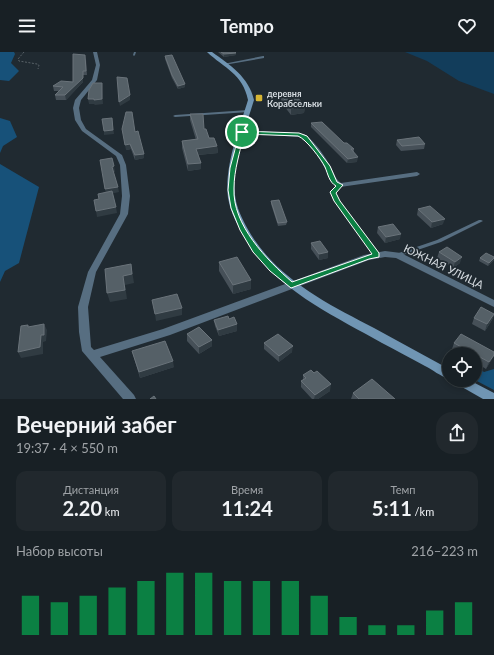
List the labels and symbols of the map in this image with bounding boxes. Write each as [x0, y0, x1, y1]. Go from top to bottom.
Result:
place label: деревня Корабсельки [267, 88, 322, 109]
marker: деревня Корабсельки [254, 93, 264, 103]
pin [225, 115, 259, 149]
street label: ЮЖНАЯ УЛИЦА [402, 241, 487, 291]

